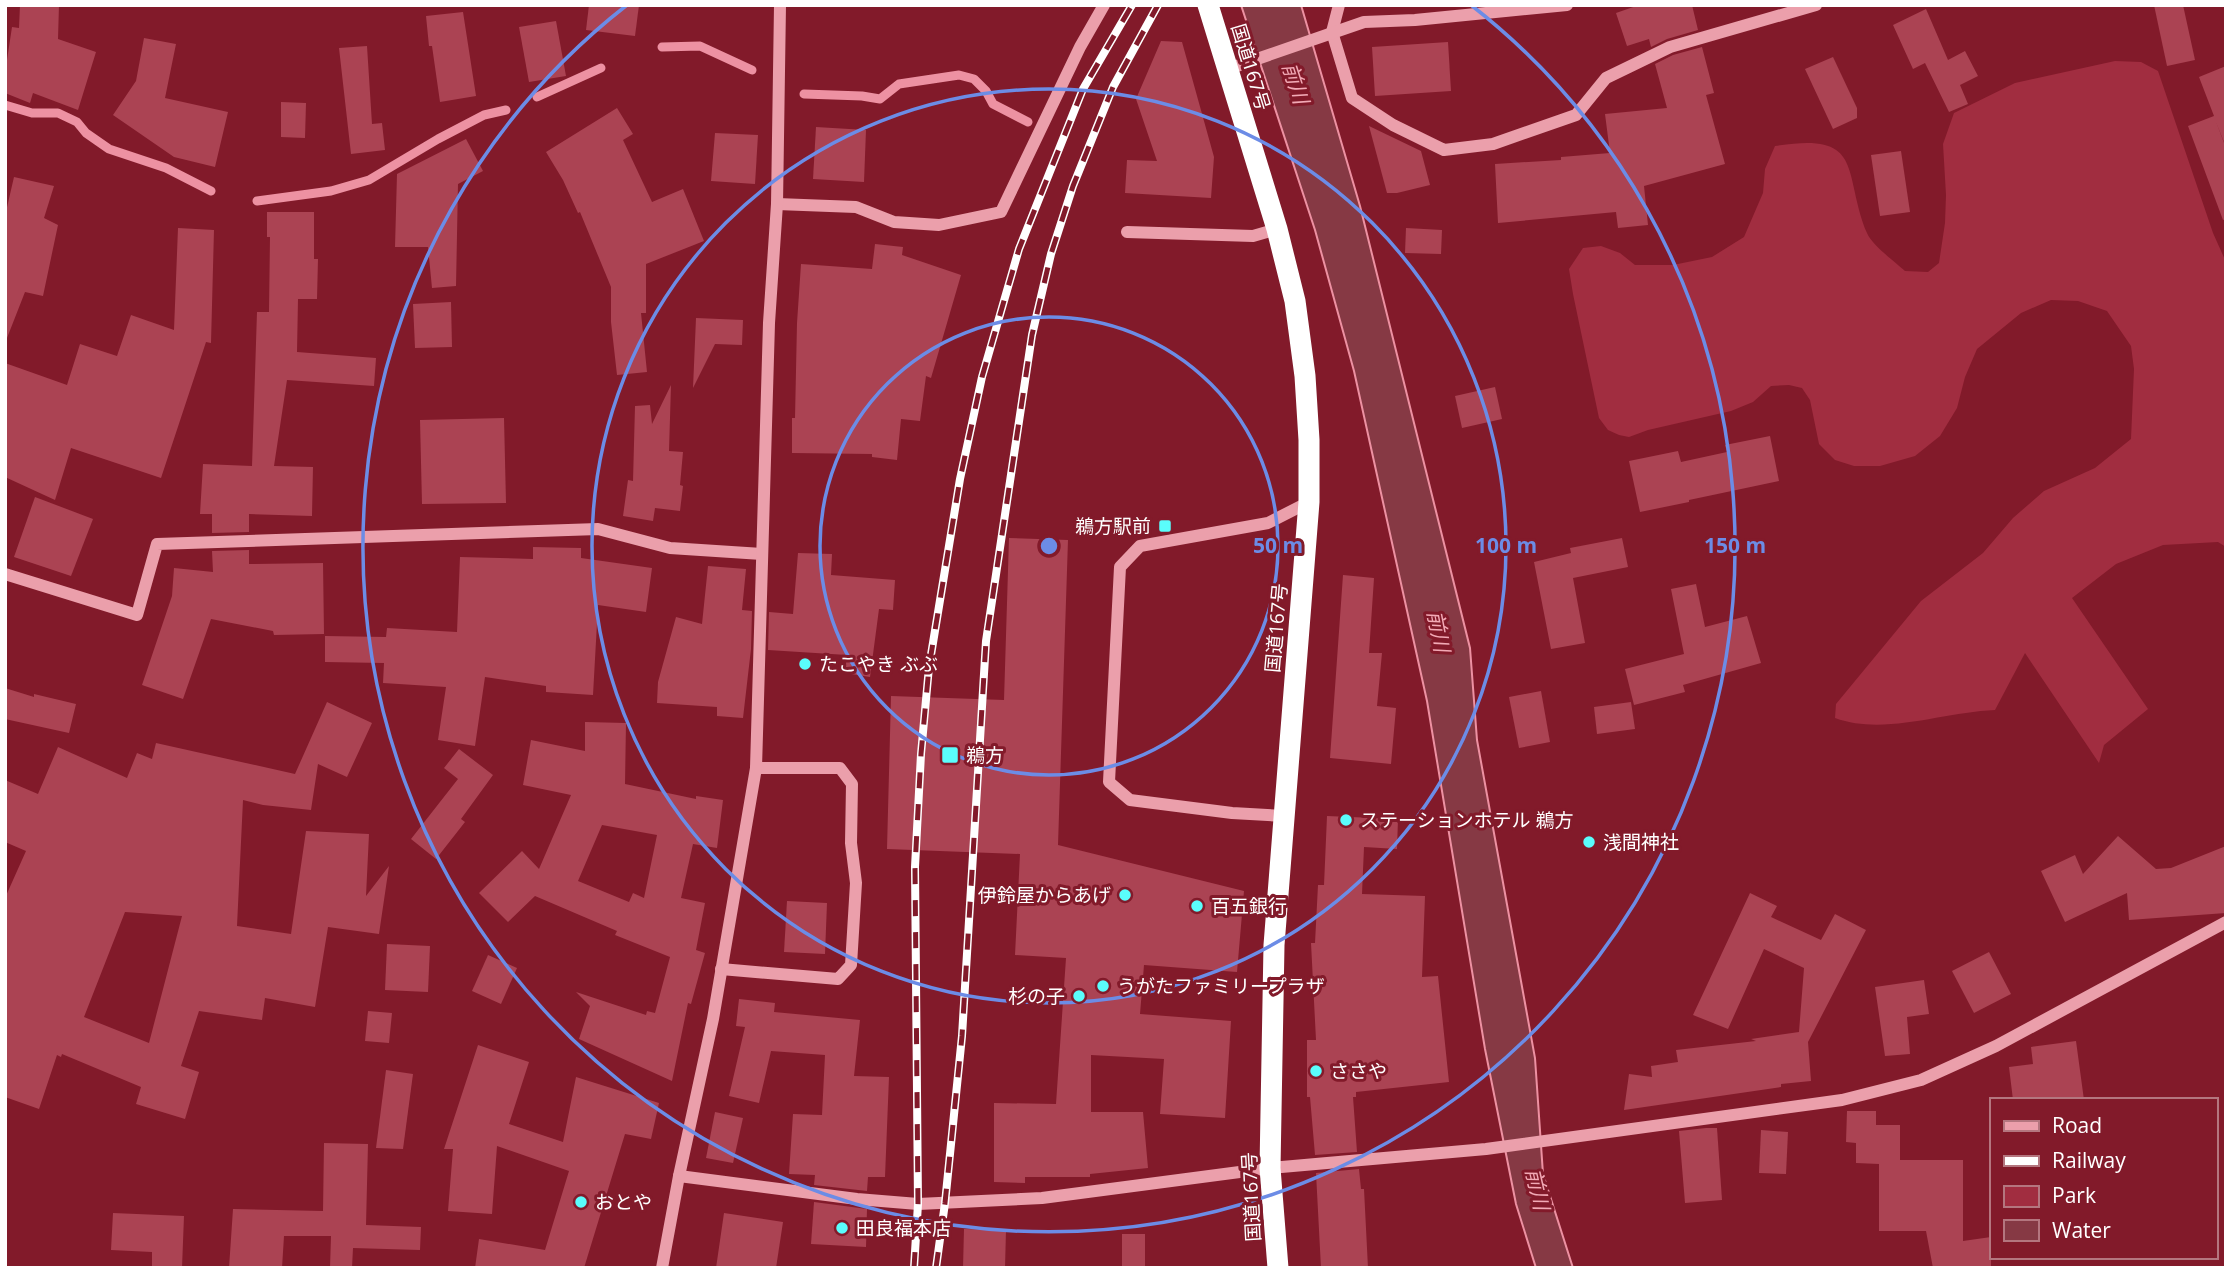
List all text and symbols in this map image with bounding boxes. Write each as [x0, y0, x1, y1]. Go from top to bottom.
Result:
street label: 国道167号 [1225, 20, 1277, 114]
water label: 前川 [1276, 59, 1316, 109]
place label: 鵜方駅前 [1075, 513, 1151, 539]
marker: 鵜方駅前 [1157, 518, 1173, 534]
text: 50 m [1253, 531, 1303, 559]
text: 100 m [1475, 531, 1537, 559]
text: 150 m [1704, 531, 1766, 559]
centre of rings [1037, 534, 1061, 558]
street label: 国道167号 [1259, 582, 1293, 674]
water label: 前川 [1421, 608, 1457, 656]
place label: たこやき ぶぶ [819, 651, 938, 677]
marker: たこやき ぶぶ [797, 656, 813, 672]
place label: 鵜方 [966, 742, 1004, 768]
marker: 鵜方 [940, 745, 960, 765]
place label: ステーションホテル 鵜方 [1360, 807, 1574, 833]
marker: ステーションホテル 鵜方 [1338, 812, 1354, 828]
place label: 浅間神社 [1603, 829, 1679, 855]
marker: 浅間神社 [1581, 834, 1597, 850]
place label: 伊鈴屋からあげ [978, 882, 1111, 908]
marker: 伊鈴屋からあげ [1117, 887, 1133, 903]
place label: 百五銀行 [1211, 893, 1287, 919]
marker: 百五銀行 [1189, 898, 1205, 914]
place label: うがたファミリープラザ [1117, 973, 1325, 999]
marker: うがたファミリープラザ [1095, 978, 1111, 994]
place label: 杉の子 [1008, 983, 1065, 1009]
marker: 杉の子 [1071, 988, 1087, 1004]
place label: ささや [1330, 1058, 1387, 1084]
marker: ささや [1308, 1063, 1324, 1079]
legend [1990, 1098, 2217, 1259]
text: Road [2052, 1111, 2102, 1139]
text: Railway [2052, 1146, 2126, 1174]
street label: 国道167号 [1236, 1152, 1266, 1242]
water label: 前川 [1520, 1165, 1557, 1215]
text: Park [2052, 1181, 2096, 1209]
place label: おとや [595, 1189, 652, 1215]
marker: おとや [573, 1194, 589, 1210]
place label: 田良福本店 [856, 1215, 951, 1241]
text: Water [2052, 1216, 2111, 1244]
marker: 田良福本店 [834, 1220, 850, 1236]

